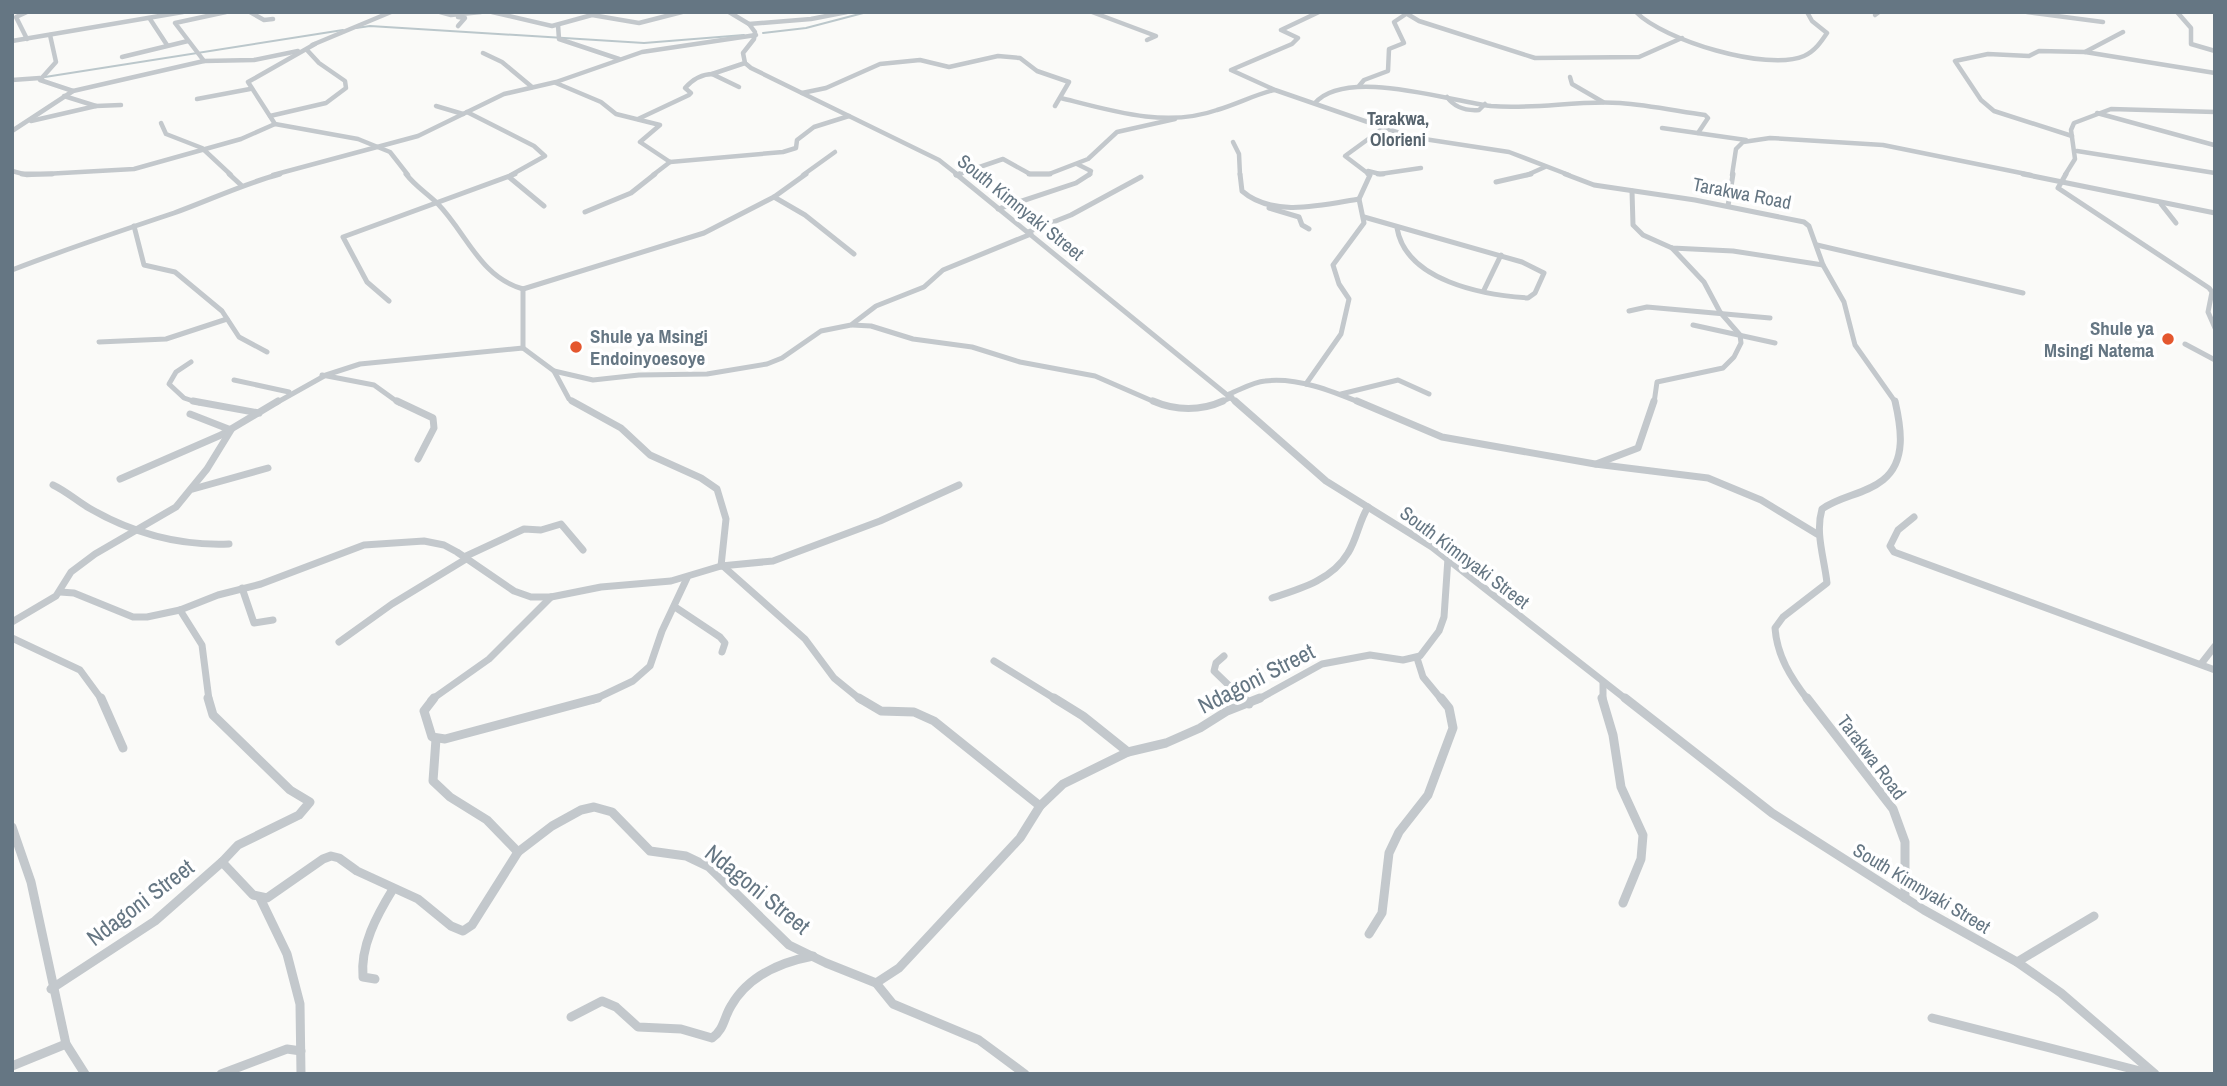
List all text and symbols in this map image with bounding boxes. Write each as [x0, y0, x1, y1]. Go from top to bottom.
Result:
district label: Tarakwa, Olorieni [1367, 106, 1429, 152]
street label: South Kimnyaki Street [952, 148, 1090, 267]
street label: Tarakwa Road [1690, 171, 1794, 215]
place label: Shule ya Msingi Natema [2044, 315, 2154, 363]
place label: Shule ya Msingi Endoinyoesoye [590, 323, 708, 371]
marker: Shule ya Msingi Natema [2160, 331, 2176, 347]
marker: Shule ya Msingi Endoinyoesoye [568, 339, 584, 355]
street label: South Kimnyaki Street [1395, 500, 1536, 615]
street label: Ndagoni Street [1192, 635, 1320, 721]
street label: Tarakwa Road [1832, 709, 1912, 805]
street label: Ndagoni Street [699, 837, 817, 941]
street label: South Kimnyaki Street [1848, 837, 1996, 940]
street label: Ndagoni Street [80, 851, 200, 953]

